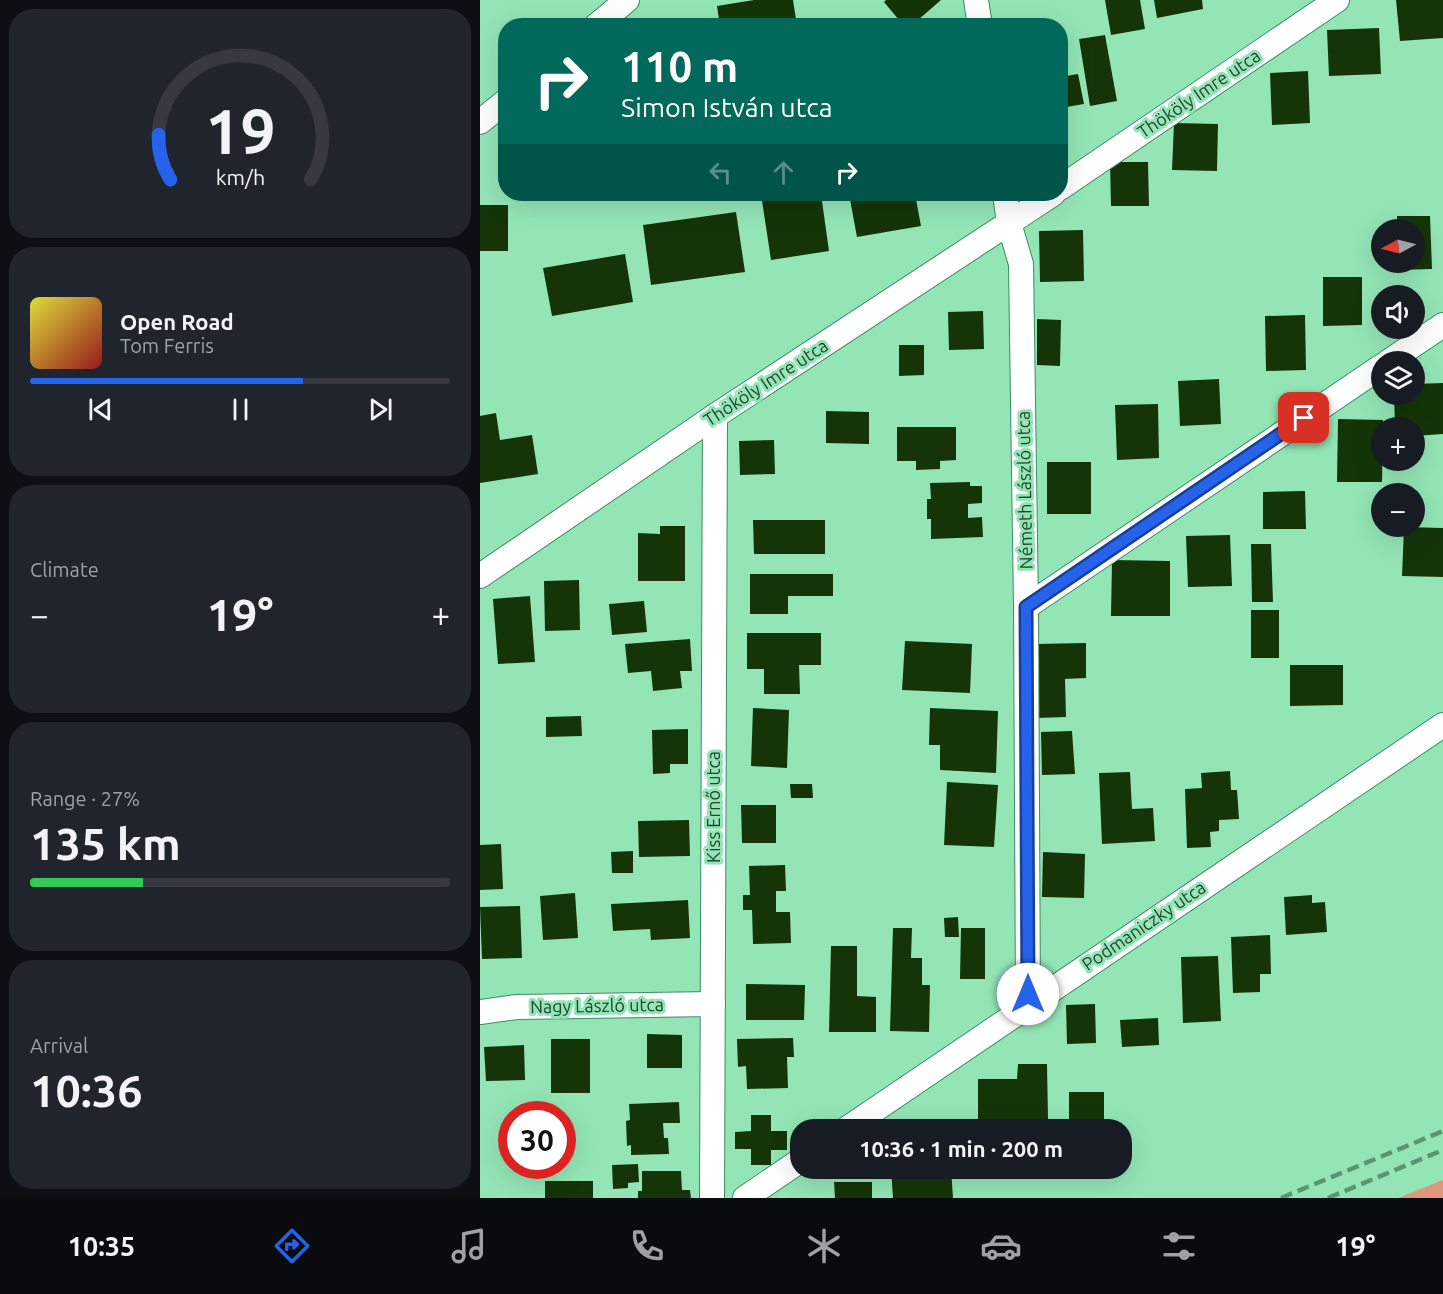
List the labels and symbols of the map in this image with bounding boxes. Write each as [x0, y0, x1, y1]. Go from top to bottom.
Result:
street label: Thököly Imre utca [1133, 45, 1264, 142]
north arrow [1371, 219, 1425, 273]
street label: Thököly Imre utca [700, 335, 831, 430]
pin [1278, 392, 1329, 443]
street label: Németh László utca [1013, 411, 1035, 569]
street label: Kiss Ernő utca [703, 751, 723, 863]
street label: Podmaniczky utca [1078, 876, 1209, 974]
position arrow [996, 962, 1060, 1026]
street label: Nagy László utca [530, 994, 664, 1016]
speed limit sign: 30 [498, 1101, 576, 1179]

